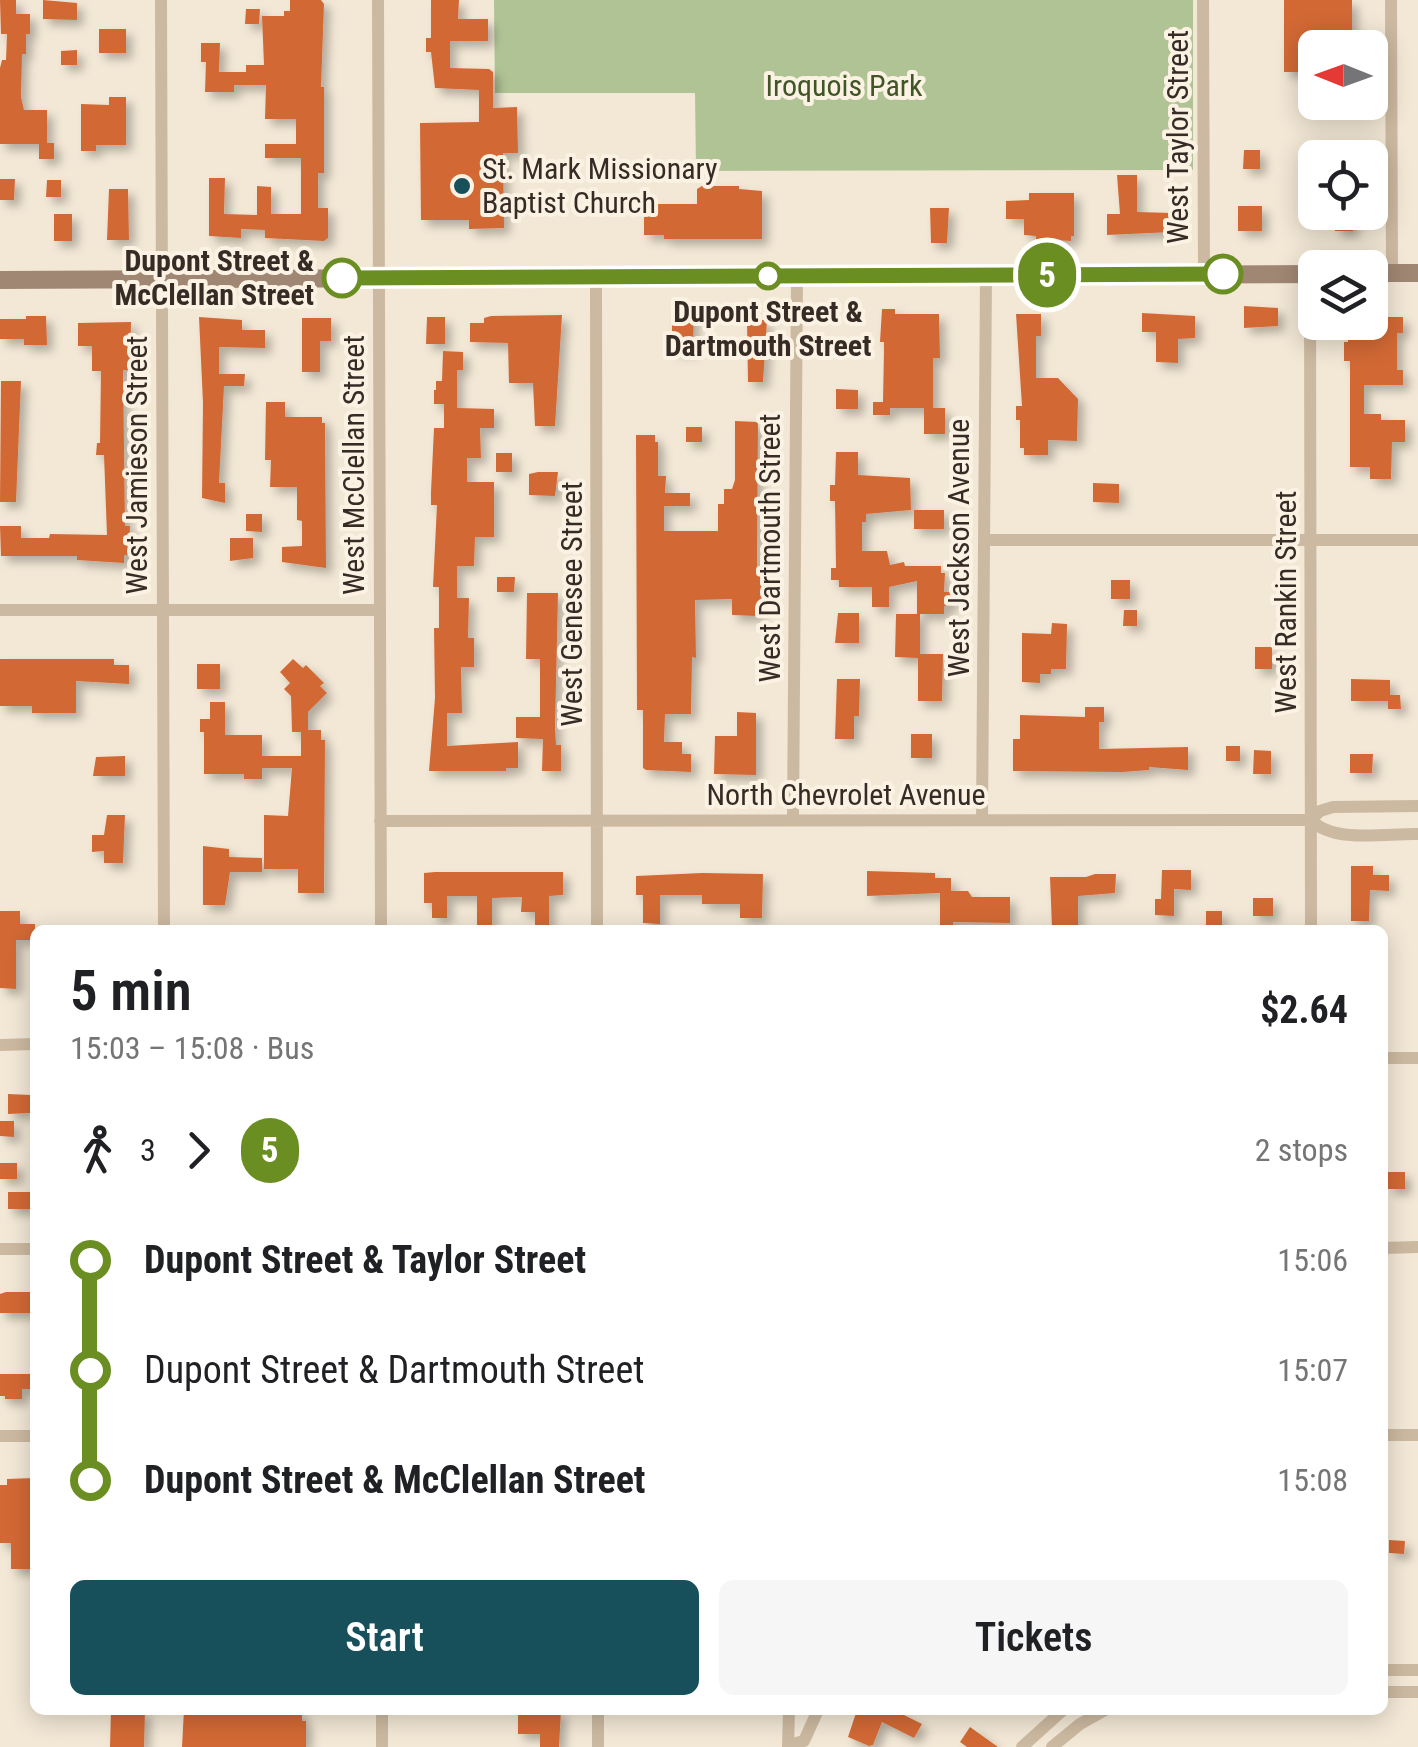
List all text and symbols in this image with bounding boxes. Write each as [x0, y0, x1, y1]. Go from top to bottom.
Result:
street label: West Taylor Street [1160, 30, 1195, 244]
north arrow [1298, 30, 1388, 120]
map controls [1298, 30, 1388, 340]
park label: Iroquois Park [766, 68, 923, 103]
button: locate [1298, 140, 1388, 230]
place label: St. Mark Missionary Baptist Church [482, 151, 717, 220]
marker: St. Mark Missionary Baptist Church [451, 175, 473, 197]
line badge: 5 [1014, 242, 1080, 308]
place label: Dupont Street & McClellan Street [115, 243, 314, 312]
button: layers [1298, 250, 1388, 340]
text: 5 [1038, 255, 1056, 296]
unlabelled marker [1204, 255, 1242, 293]
marker: Dupont Street & McClellan Street [323, 259, 361, 297]
marker: Dupont Street & Dartmouth Street [755, 263, 781, 289]
place label: Dupont Street & Dartmouth Street [665, 294, 871, 363]
street label: West McClellan Street [336, 335, 371, 595]
street label: West Jamieson Street [119, 336, 154, 594]
street label: West Dartmouth Street [752, 414, 787, 682]
street label: West Jackson Avenue [941, 419, 976, 677]
street label: West Genesee Street [554, 481, 589, 727]
street label: West Rankin Street [1268, 491, 1303, 713]
street label: North Chevrolet Avenue [707, 777, 985, 812]
text: 5 min [70, 959, 192, 1023]
text: $2.64 [1260, 988, 1348, 1032]
text: 15:03 – 15:08 · Bus [70, 1029, 314, 1067]
icon: walk [70, 1123, 125, 1178]
icon: forward [171, 1123, 226, 1178]
text: 5 [261, 1130, 279, 1171]
text: 3 [140, 1131, 156, 1169]
text: 2 stops [1255, 1131, 1348, 1169]
text: Dupont Street & Taylor Street [144, 1238, 586, 1282]
text: 15:06 [1277, 1241, 1348, 1279]
text: Dupont Street & Dartmouth Street [144, 1348, 644, 1392]
text: 15:07 [1277, 1351, 1348, 1389]
text: Dupont Street & McClellan Street [144, 1458, 646, 1502]
text: 15:08 [1277, 1461, 1348, 1499]
button: Start [70, 1580, 699, 1695]
button: Tickets [719, 1580, 1348, 1695]

